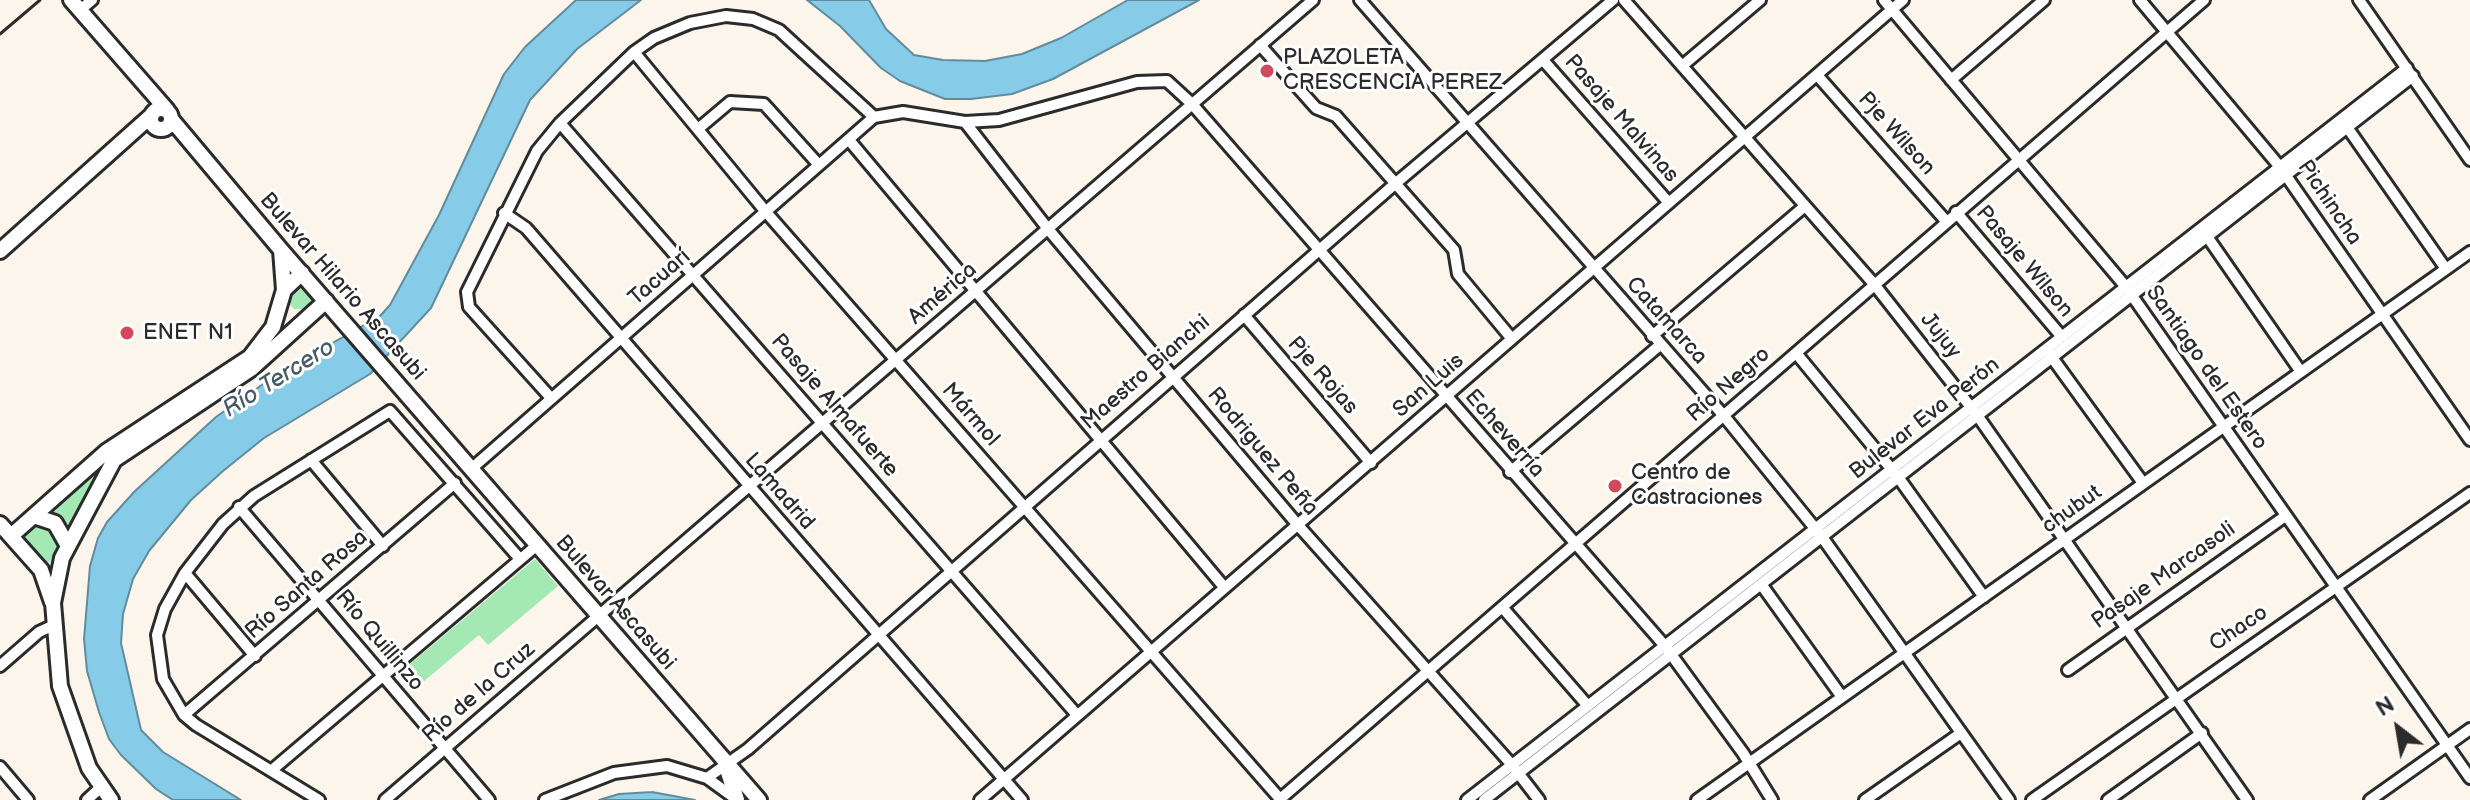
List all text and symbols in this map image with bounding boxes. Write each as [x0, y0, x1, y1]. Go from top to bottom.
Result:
place label: PLAZOLETA CRESCENCIA PEREZ [1283, 45, 1503, 96]
street label: Pasaje Malvinas [1558, 50, 1684, 188]
marker: PLAZOLETA CRESCENCIA PEREZ [1258, 62, 1276, 80]
street label: Pje Wilson [1852, 87, 1940, 181]
street label: Pichincha [2291, 156, 2367, 250]
street label: Bulevar Hilario Ascasubi [253, 188, 431, 386]
street label: Pasaje Wilson [1970, 201, 2078, 323]
street label: Tacuarí [624, 244, 696, 312]
street label: América [903, 257, 983, 331]
street label: Catamarca [1620, 272, 1712, 370]
street label: Santiago del Estero [2139, 281, 2273, 455]
street label: Jujuy [1914, 308, 1966, 364]
street label: Maestro Bianchi [1076, 310, 1216, 436]
place label: ENET N1 [143, 320, 233, 346]
marker: ENET N1 [118, 324, 136, 342]
street label: Pasaje Almafuerte [765, 329, 903, 483]
street label: Pje Rojas [1281, 332, 1363, 420]
water label: Río Tercero [218, 333, 340, 425]
street label: Río Negro [1682, 342, 1776, 428]
street label: San Luis [1388, 348, 1470, 424]
street label: Bulevar Eva Perón [1845, 352, 2005, 486]
street label: Mármol [935, 378, 1005, 452]
street label: Rodriguez Peña [1201, 383, 1323, 521]
street label: Echeverría [1459, 385, 1549, 483]
street label: Lamadrid [738, 448, 820, 536]
place label: Centro de Castraciones [1631, 460, 1762, 512]
marker: Centro de Castraciones [1606, 477, 1624, 495]
street label: chubut [2037, 480, 2107, 540]
street label: Pasaje Marcasoli [2087, 517, 2241, 635]
street label: Río Santa Rosa [240, 525, 374, 645]
street label: Bulevar Ascasubi [549, 530, 681, 676]
street label: Río Quillinzo [329, 585, 429, 697]
street label: Chaco [2205, 600, 2273, 658]
street label: Río de la Cruz [417, 637, 541, 749]
north arrow [2358, 688, 2438, 768]
text: N [2371, 691, 2399, 723]

